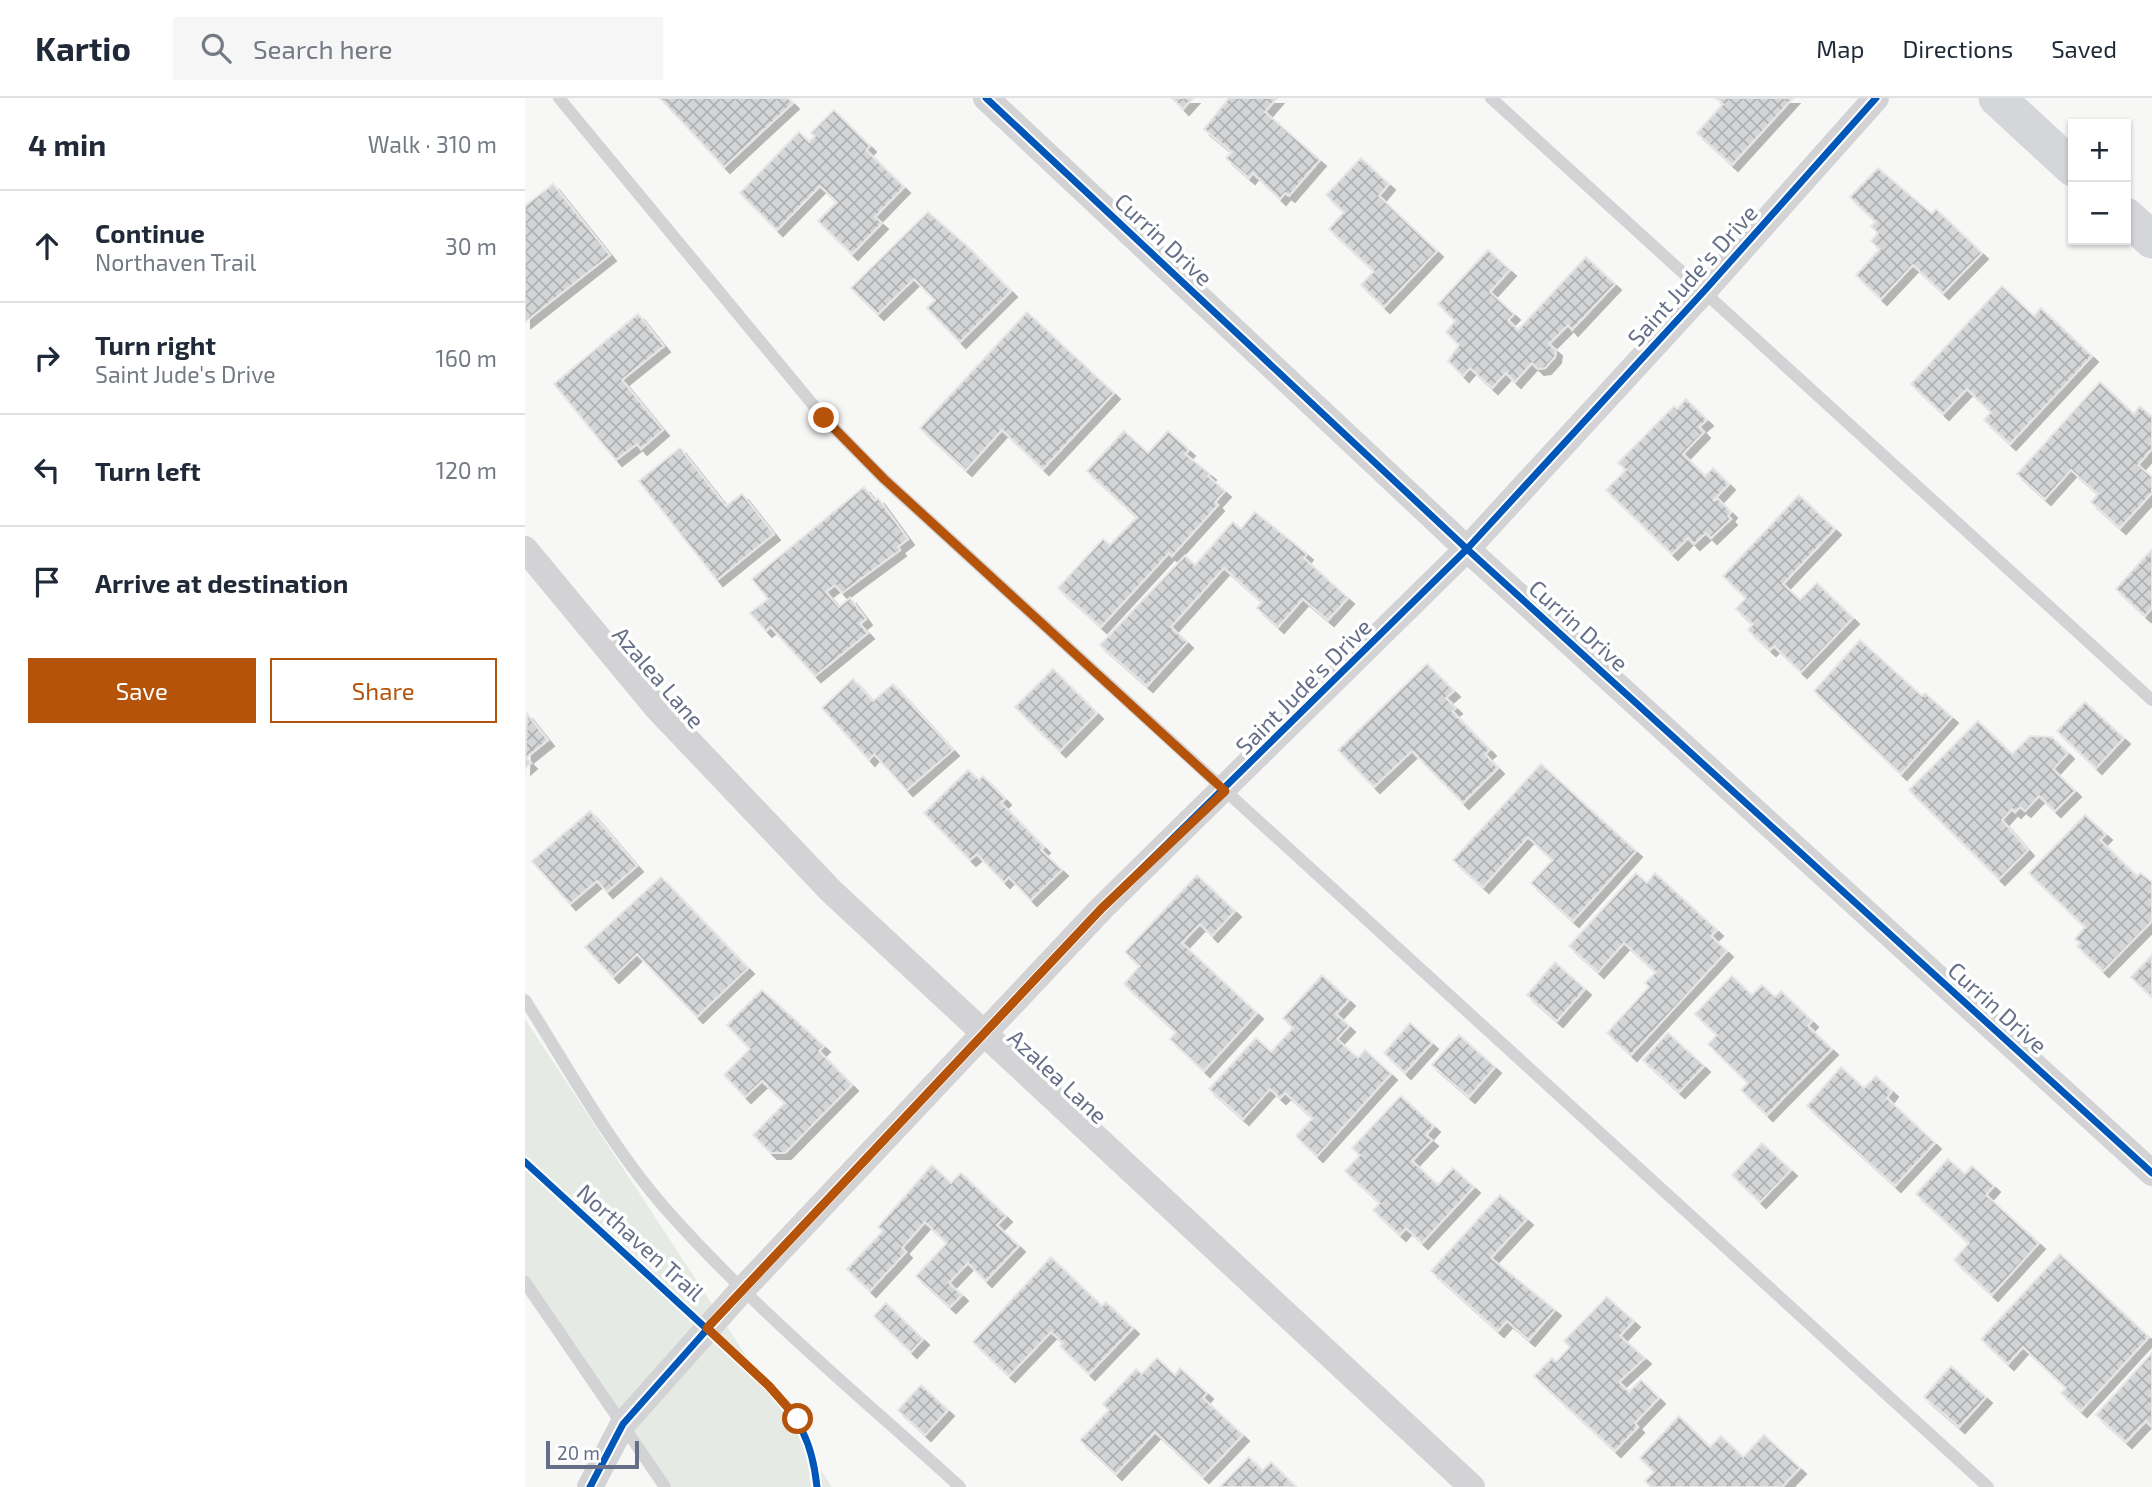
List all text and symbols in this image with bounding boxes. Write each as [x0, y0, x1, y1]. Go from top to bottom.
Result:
search box [173, 17, 663, 80]
text: Kartio [35, 28, 131, 68]
icon: search [197, 29, 235, 67]
text: Search here [253, 33, 393, 64]
text: Map [1816, 34, 1864, 63]
text: Directions [1902, 34, 2013, 63]
text: Saved [2051, 34, 2117, 63]
map controls [2068, 119, 2131, 245]
button: + [2068, 119, 2131, 182]
text: 4 min [28, 126, 106, 162]
text: Walk · 310 m [368, 130, 497, 158]
button: − [2068, 182, 2131, 245]
street label: Currin Drive [1109, 187, 1219, 291]
street label: Saint Jude's Drive [1621, 199, 1763, 351]
text: Continue [95, 217, 205, 248]
icon: ahead [28, 227, 66, 265]
text: 30 m [445, 232, 497, 260]
text: Northaven Trail [95, 248, 256, 276]
text: Turn right [95, 329, 216, 360]
icon: right [28, 339, 66, 377]
text: 160 m [436, 344, 497, 372]
text: Saint Jude's Drive [95, 360, 276, 388]
route end [808, 402, 839, 433]
icon: left [28, 451, 66, 489]
text: Turn left [95, 455, 201, 486]
text: 120 m [436, 456, 497, 484]
icon: arrive [28, 563, 66, 601]
text: Arrive at destination [95, 567, 348, 598]
street label: Currin Drive [1524, 573, 1634, 677]
street label: Saint Jude's Drive [1229, 612, 1377, 760]
street label: Azalea Lane [607, 620, 711, 734]
button: Save [28, 658, 256, 723]
button: Share [270, 658, 497, 723]
street label: Currin Drive [1943, 955, 2053, 1059]
street label: Azalea Lane [1002, 1023, 1114, 1129]
street label: Northaven Trail [572, 1178, 710, 1306]
route start [782, 1403, 813, 1434]
scale bar [546, 1438, 639, 1470]
text: 20 m [557, 1441, 600, 1464]

